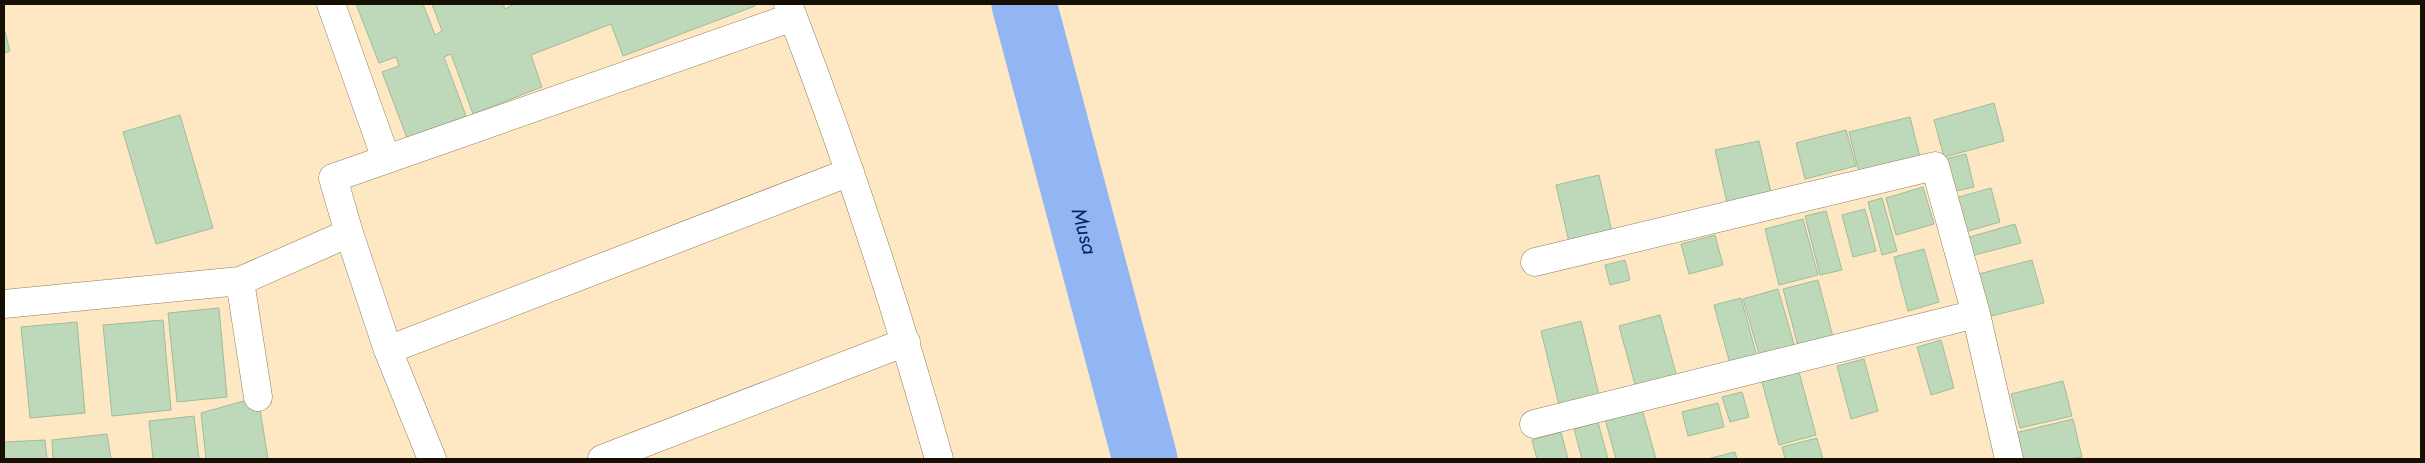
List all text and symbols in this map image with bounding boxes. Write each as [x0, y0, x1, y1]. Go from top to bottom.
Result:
water label: Musa [1064, 205, 1105, 258]

